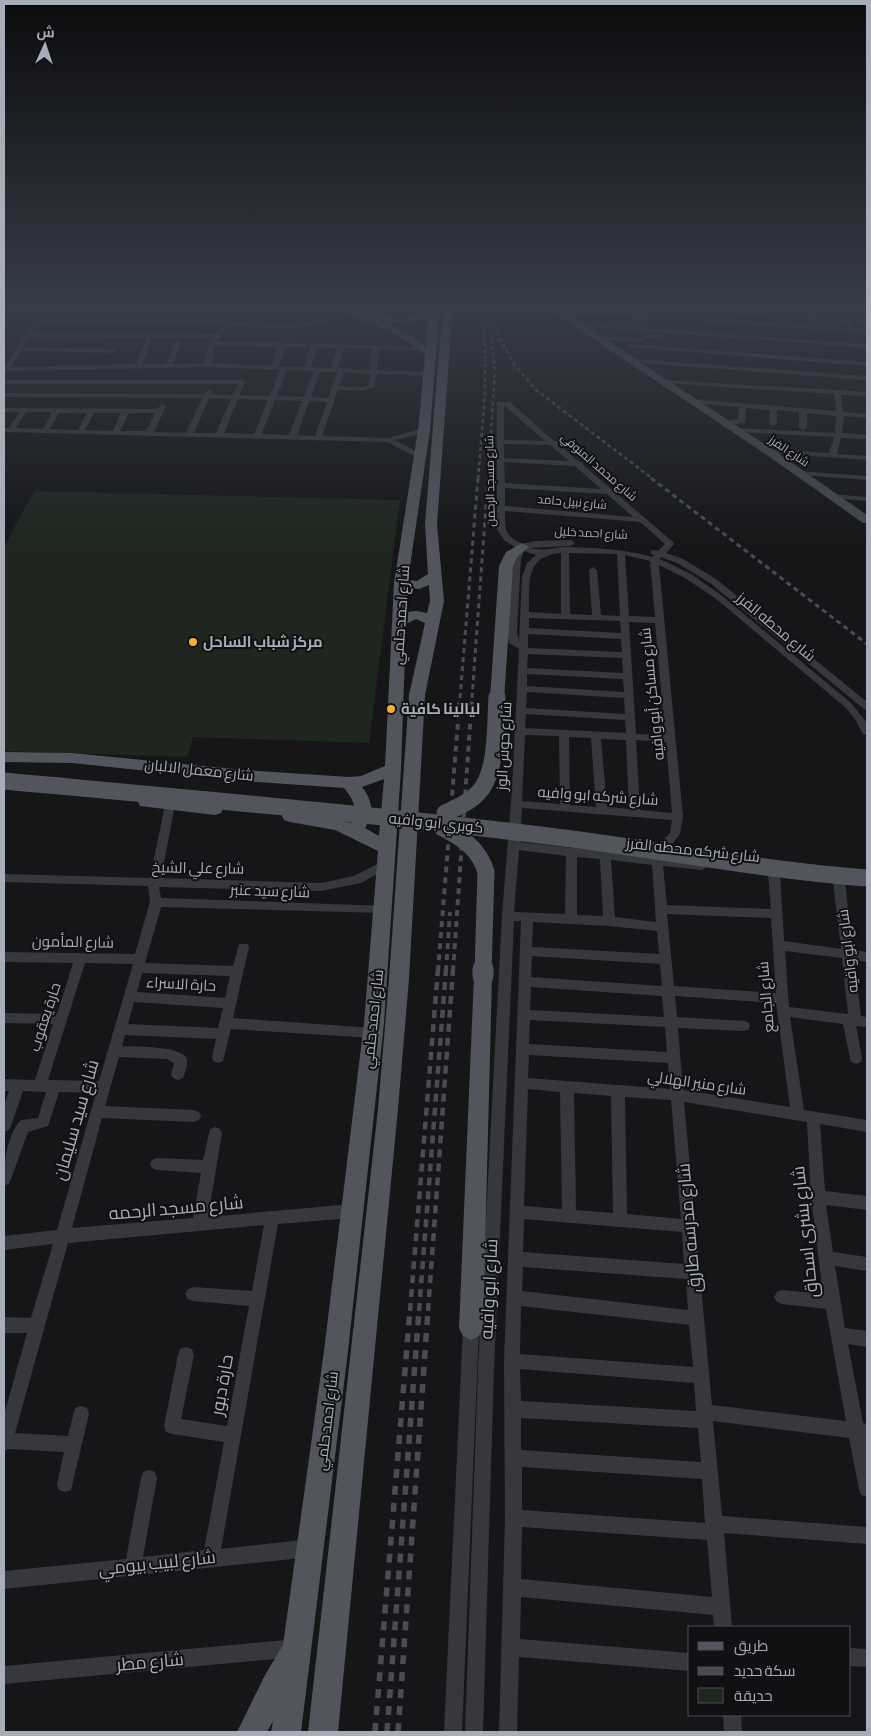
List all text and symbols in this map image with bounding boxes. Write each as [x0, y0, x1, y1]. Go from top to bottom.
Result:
north arrow [20, 20, 70, 70]
text: ش [36, 24, 55, 41]
street label: شارع محمد المنوفي [556, 430, 640, 506]
street label: شارع الفرز [765, 432, 812, 470]
street label: شارع مسجد الرحمن [482, 435, 499, 527]
street label: شارع نبيل حامد [537, 492, 607, 513]
street label: شارع احمد خليل [554, 524, 628, 543]
street label: شارع احمد حلمي [389, 564, 416, 666]
street label: شارع محطه الفرز [731, 588, 819, 667]
street label: شارع مساكن أبو وافيه [635, 627, 670, 761]
place label: مركز شباب الساحل [203, 633, 323, 651]
marker: مركز شباب الساحل [187, 636, 199, 648]
place label: ليالينا كافية [401, 700, 480, 717]
street label: شارع حوش الوز [493, 701, 517, 792]
marker: ليالينا كافية [385, 703, 397, 715]
street label: شارع معمل الالبان [143, 755, 254, 787]
street label: شارع شركه ابو وافيه [537, 783, 659, 811]
street label: كوبري ابو وافيه [387, 809, 484, 840]
street label: شارع شركه محطه الفرز [624, 834, 761, 868]
street label: شارع علي الشيخ [151, 858, 245, 881]
street label: شارع سيد عنبر [229, 881, 310, 903]
street label: شارع ابو وافيه [834, 908, 864, 994]
street label: شارع المأمون [32, 931, 114, 954]
street label: شارع الجامع [754, 960, 780, 1034]
street label: شارع احمد حلمي [359, 968, 390, 1070]
street label: حارة الاسراء [146, 973, 216, 995]
street label: حارة يعقوب [25, 980, 65, 1054]
street label: شارع سيد سليمان [48, 1057, 105, 1183]
street label: شارع منير الهلالي [646, 1067, 748, 1102]
street label: شارع مدرسه طارق [672, 1162, 707, 1294]
street label: شارع بشرى اسحاق [787, 1165, 824, 1299]
street label: شارع مسجد الرحمه [108, 1191, 244, 1226]
street label: شارع ابو وافيه [475, 1238, 504, 1340]
street label: حارة دبور [206, 1353, 238, 1418]
street label: شارع احمد حلمي [312, 1370, 345, 1472]
street label: شارع لبيب بيومي [97, 1546, 217, 1583]
legend [688, 1626, 851, 1716]
text: طريق [734, 1637, 768, 1656]
street label: شارع مطر [114, 1648, 185, 1677]
text: سكة حديد [734, 1662, 795, 1679]
text: حديقة [734, 1687, 773, 1704]

